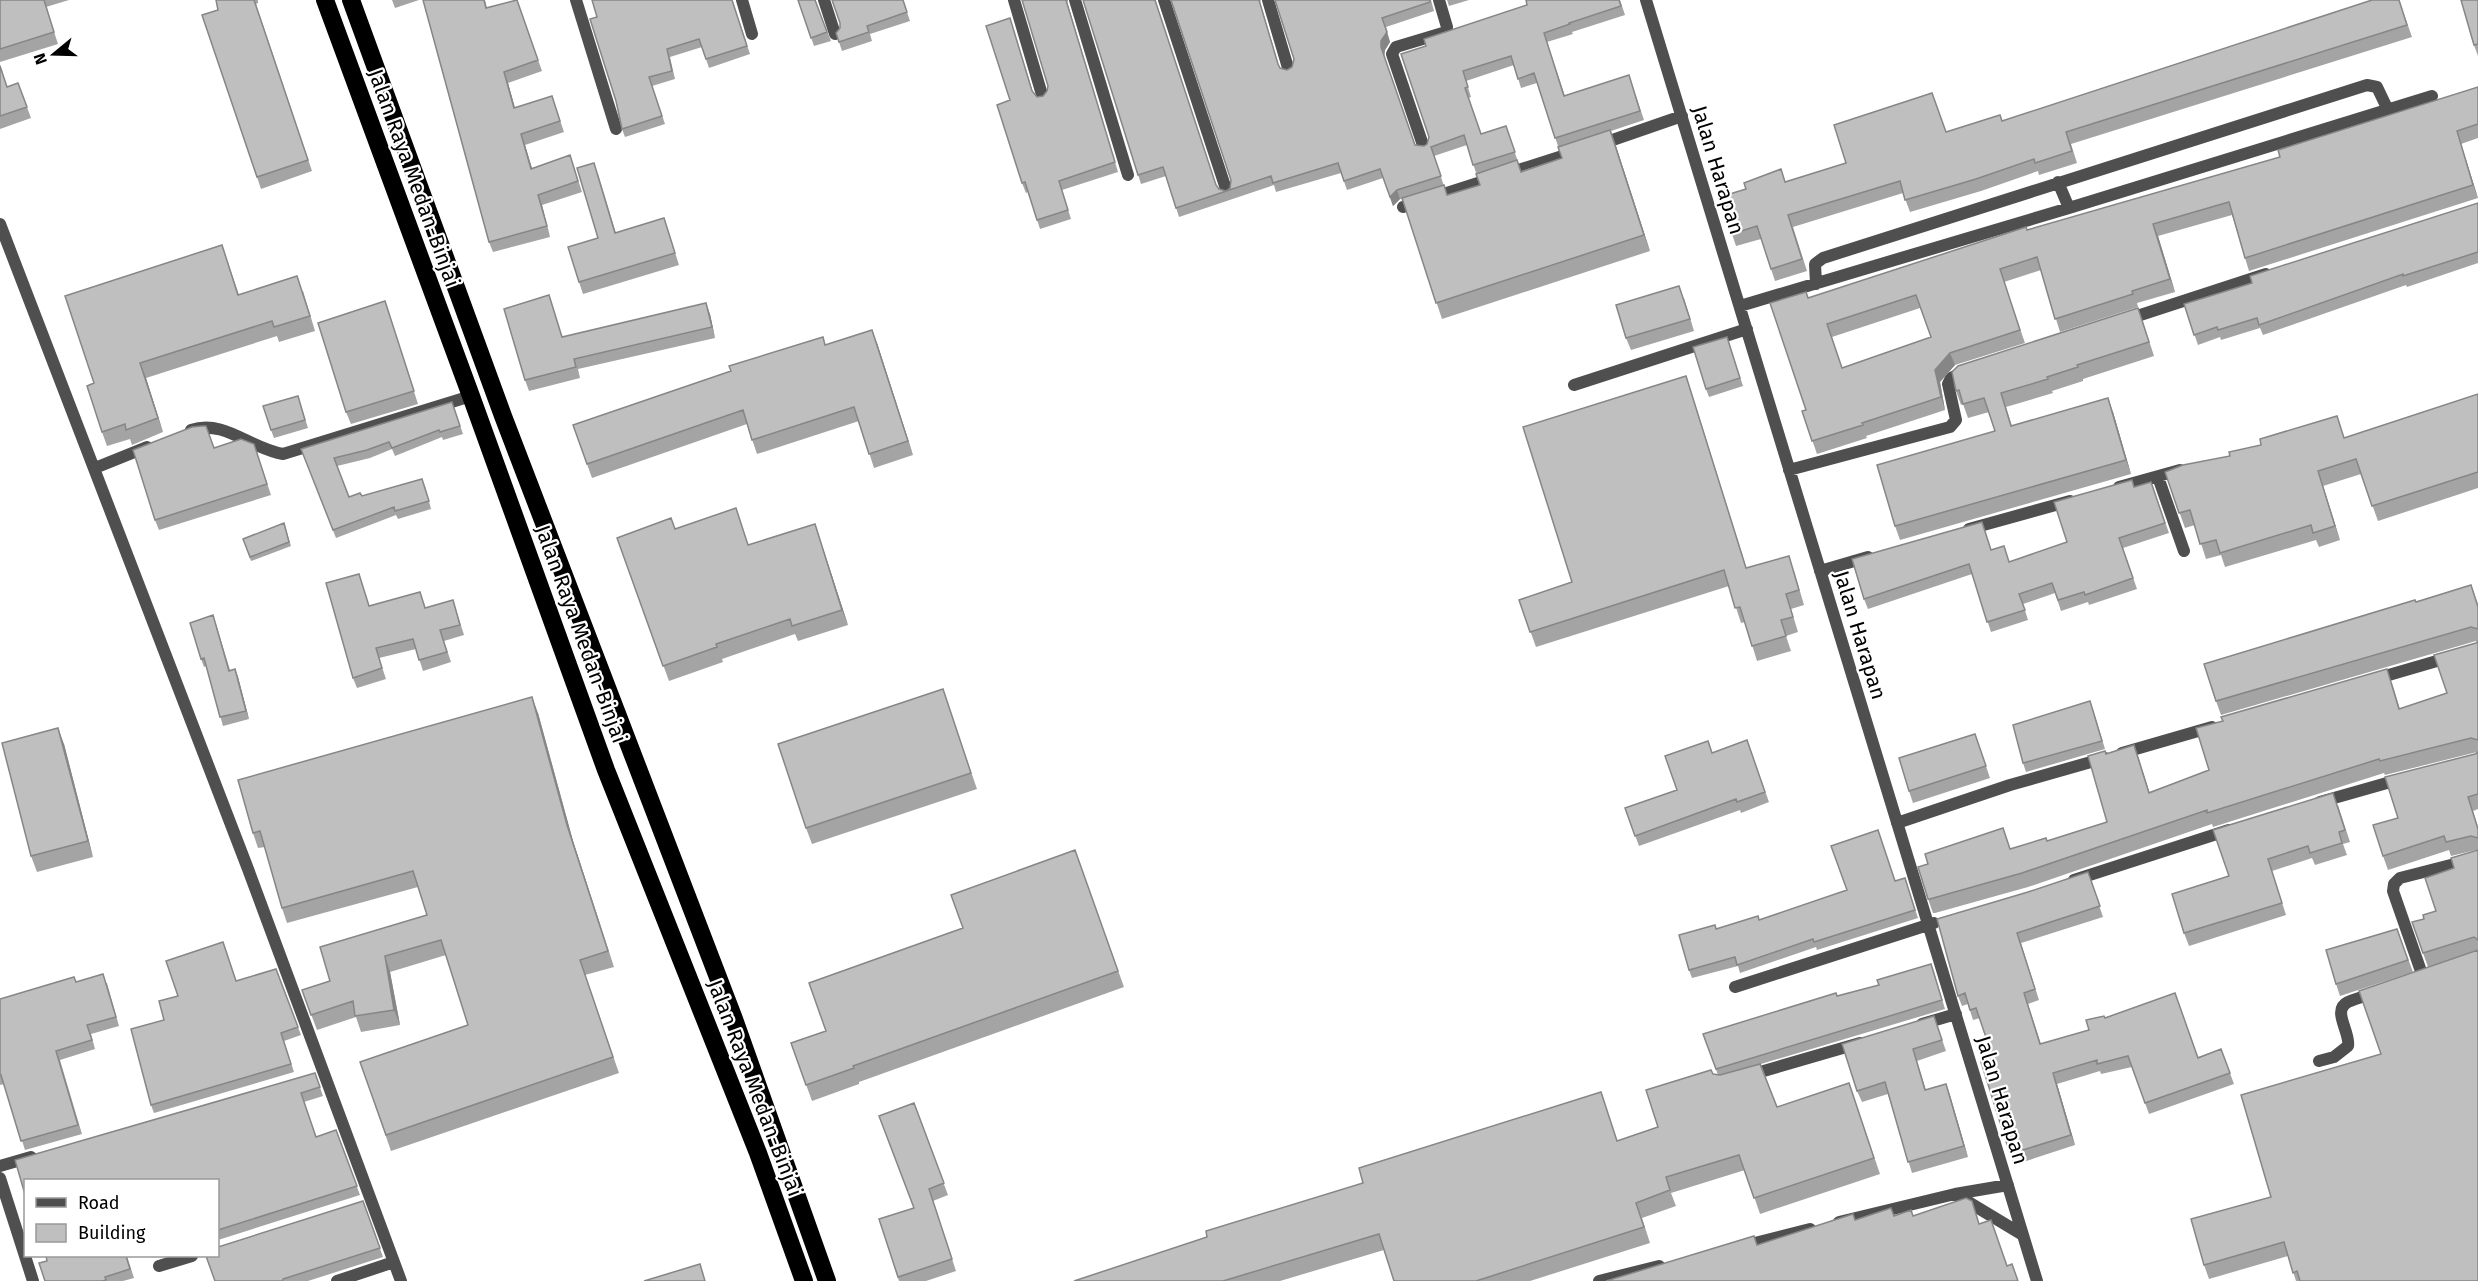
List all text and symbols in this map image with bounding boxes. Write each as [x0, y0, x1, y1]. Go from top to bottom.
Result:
north arrow [24, 24, 84, 84]
text: N [30, 51, 51, 67]
street label: Jalan Raya Medan-Binjai [362, 65, 466, 291]
street label: Jalan Harapan [1686, 102, 1750, 238]
street label: Jalan Raya Medan-Binjai [529, 521, 633, 747]
street label: Jalan Harapan [1828, 567, 1892, 703]
street label: Jalan Raya Medan-Binjai [702, 976, 808, 1200]
street label: Jalan Harapan [1970, 1032, 2034, 1168]
legend [24, 1179, 219, 1257]
text: Road [78, 1192, 120, 1214]
text: Building [78, 1222, 146, 1244]

